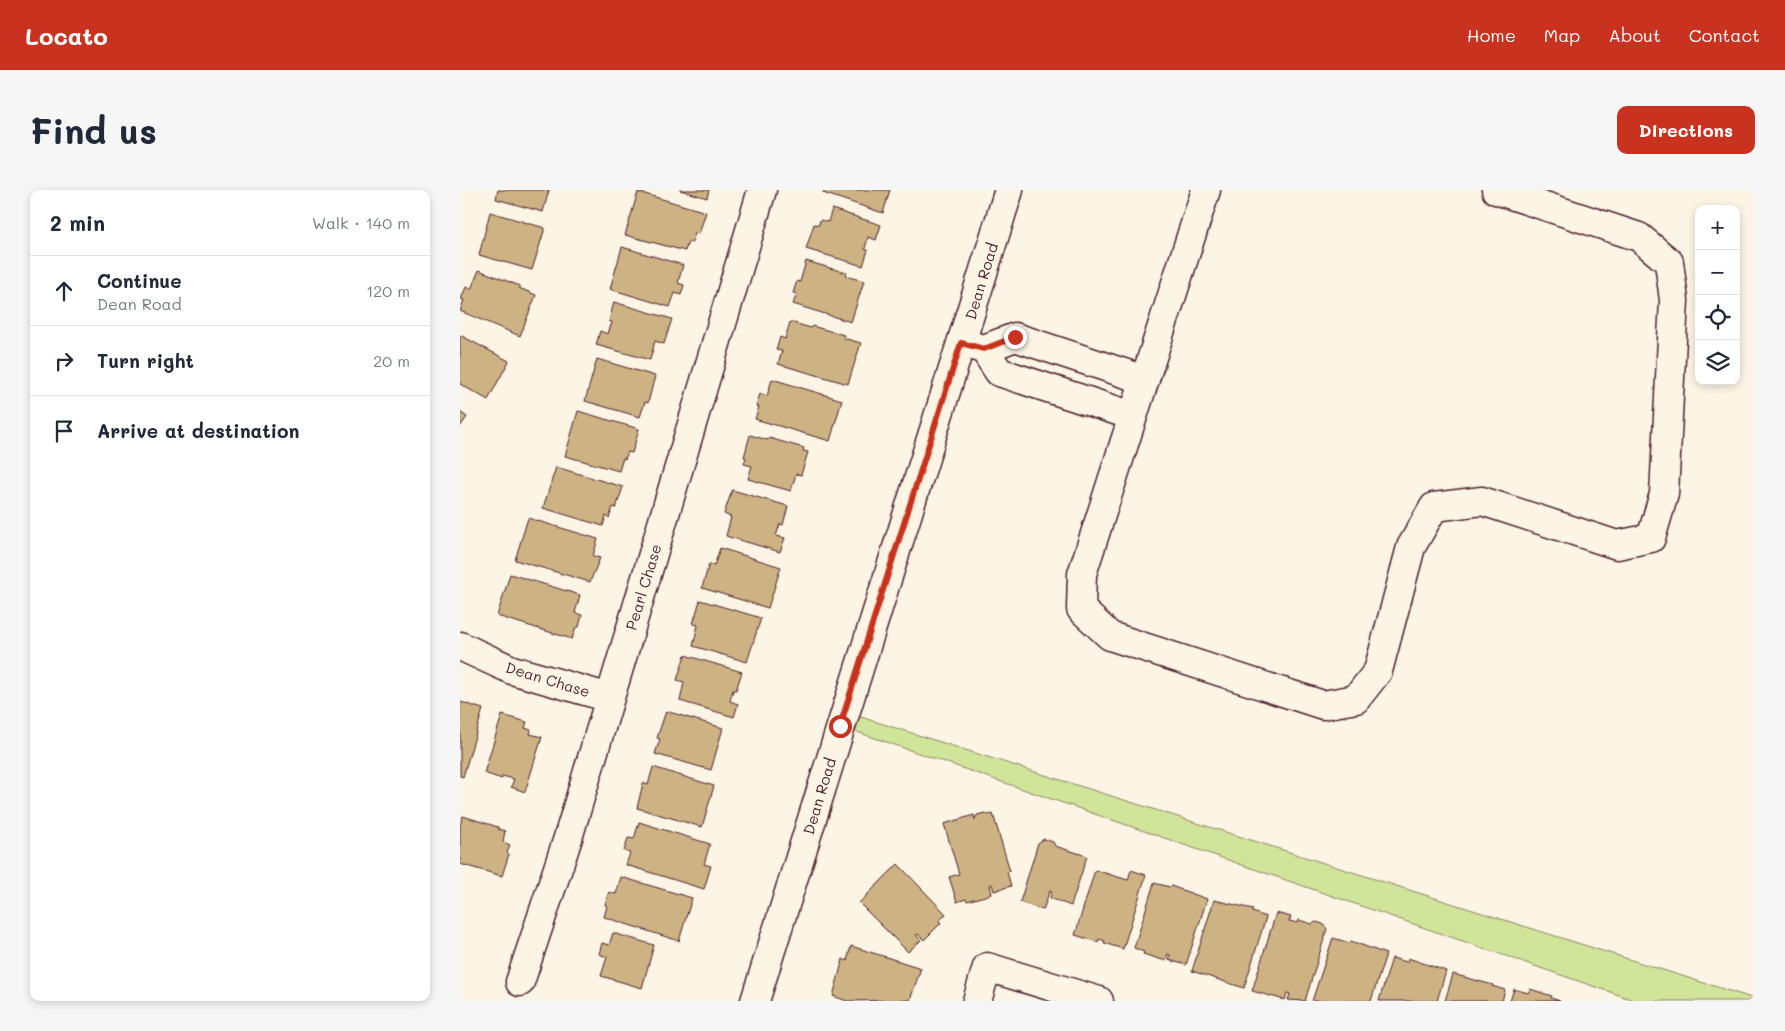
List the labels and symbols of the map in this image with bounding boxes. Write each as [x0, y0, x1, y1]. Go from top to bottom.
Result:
street label: Dean Road [960, 240, 1002, 322]
route end [1004, 326, 1027, 349]
street label: Pearl Chase [620, 542, 666, 632]
street label: Dean Chase [503, 657, 593, 701]
route start [829, 715, 852, 738]
street label: Dean Road [798, 755, 840, 837]

